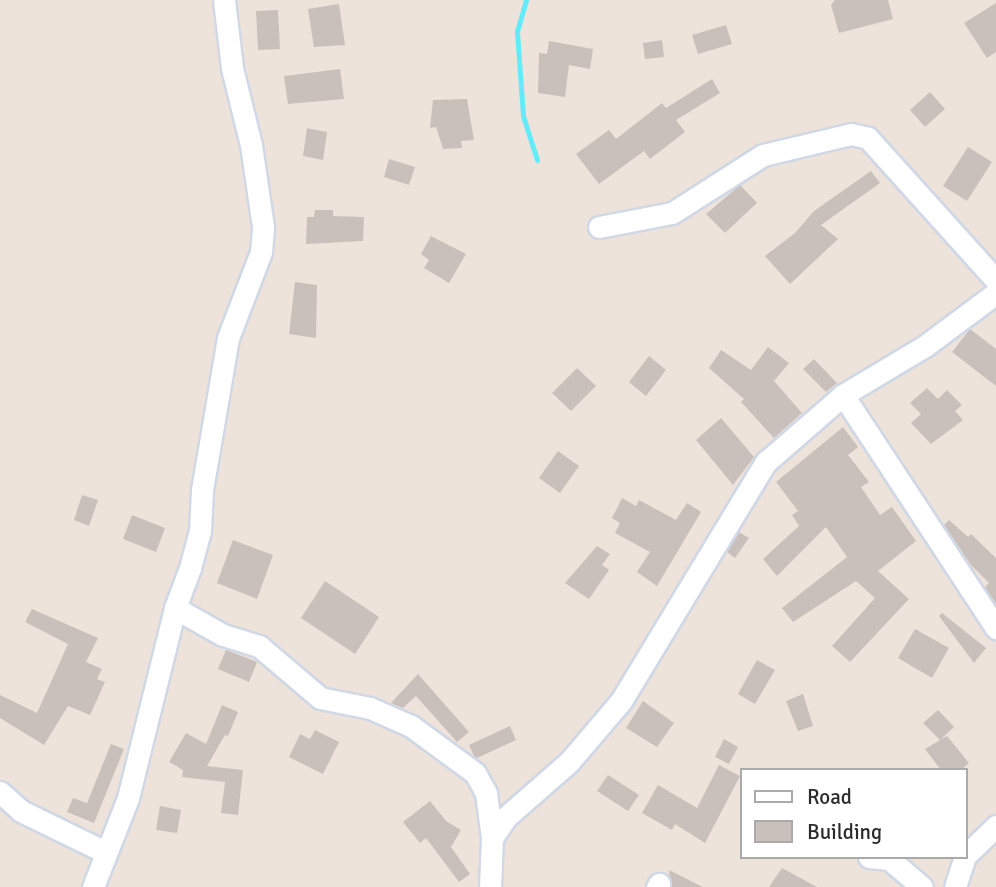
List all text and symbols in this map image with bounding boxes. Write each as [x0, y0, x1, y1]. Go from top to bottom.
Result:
legend [740, 768, 968, 859]
text: Road [807, 784, 852, 810]
text: Building [807, 819, 882, 845]

